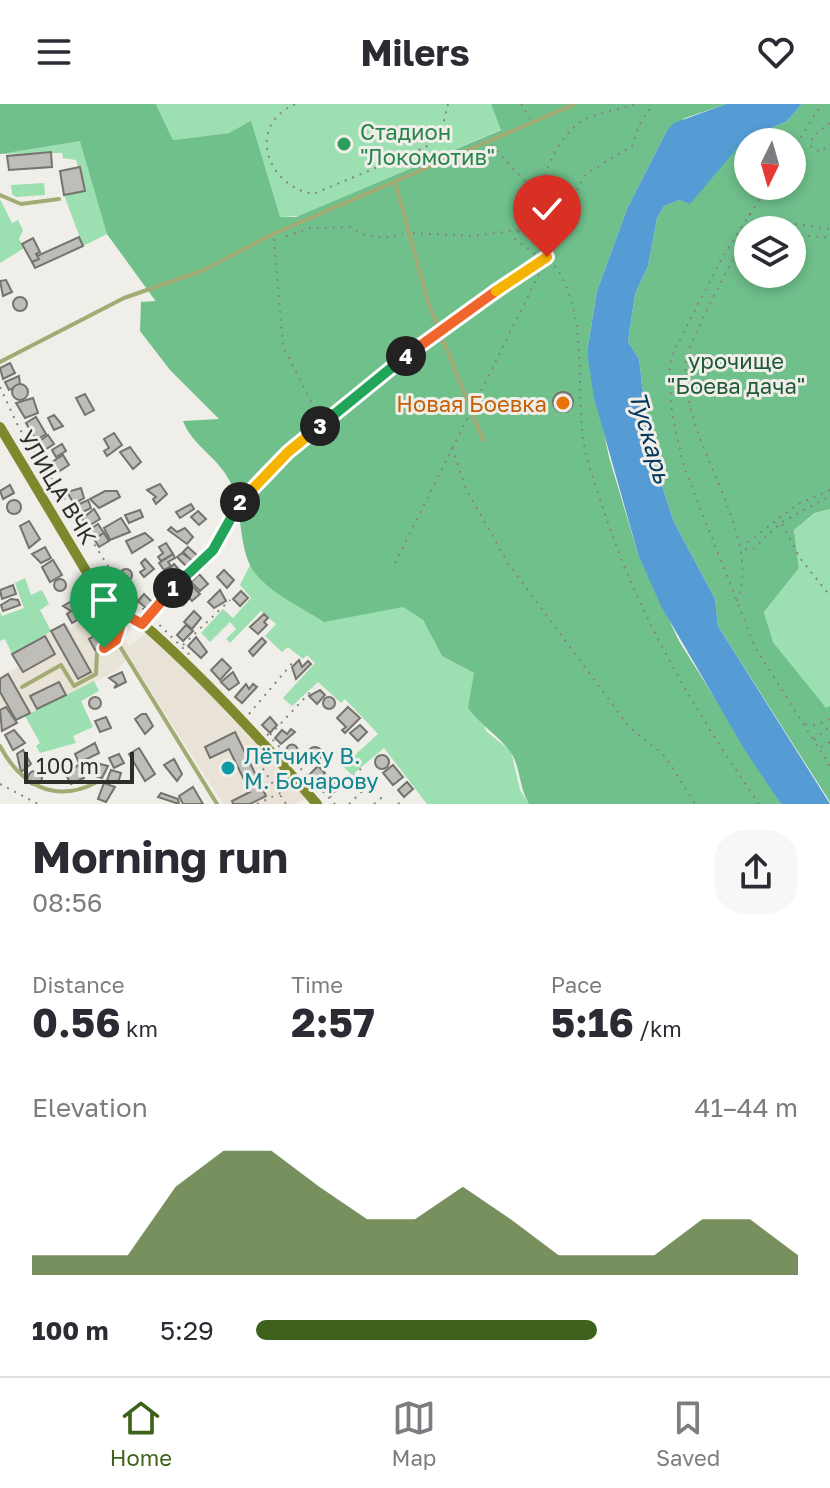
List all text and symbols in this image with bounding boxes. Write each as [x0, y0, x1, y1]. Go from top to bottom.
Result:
icon: menu [32, 30, 76, 74]
icon: heart [754, 30, 798, 74]
text: Milers [360, 31, 470, 74]
place label: Стадион "Локомотив" [360, 118, 495, 170]
north arrow [734, 128, 806, 200]
map controls [734, 128, 806, 288]
marker: Стадион "Локомотив" [335, 135, 353, 153]
pin [513, 175, 581, 257]
icon: check [525, 187, 569, 231]
button: layers [734, 216, 806, 288]
pin: 4 [386, 336, 426, 376]
text: 4 [399, 342, 413, 369]
park label: урочище "Боева дача" [667, 347, 805, 399]
water label: Тускарь [623, 388, 678, 488]
place label: Новая Боевка [396, 390, 547, 417]
marker: Новая Боевка [554, 394, 572, 412]
pin: 3 [300, 406, 340, 446]
text: 3 [313, 412, 327, 439]
street label: УЛИЦА ВЧК [13, 425, 103, 549]
pin: 2 [220, 482, 260, 522]
text: 2 [233, 488, 247, 515]
pin [70, 566, 138, 648]
pin: 1 [153, 568, 193, 608]
text: 1 [167, 574, 179, 601]
icon: arrive [82, 578, 126, 622]
place label: Лётчику В. М. Бочарову [244, 742, 379, 794]
scale bar [24, 748, 134, 784]
text: 100 m [36, 752, 99, 779]
marker: Лётчику В. М. Бочарову [219, 759, 237, 777]
text: Morning run [32, 830, 288, 883]
button: share [714, 830, 798, 914]
text: 08:56 [32, 887, 103, 918]
text: Distance [32, 971, 124, 998]
text: Time [291, 971, 343, 998]
text: Pace [551, 971, 602, 998]
text: 0.56 [32, 998, 121, 1046]
text: 2:57 [291, 998, 375, 1046]
text: 5:16 [551, 998, 634, 1046]
text: km [121, 1015, 158, 1042]
text: /km [634, 1015, 682, 1042]
text: Elevation [32, 1092, 148, 1123]
text: 41–44 m [695, 1092, 798, 1123]
text: 100 m [32, 1315, 108, 1346]
text: 5:29 [160, 1315, 214, 1346]
tab: Home [110, 1396, 172, 1471]
tab: Map [392, 1396, 436, 1471]
tab: Saved [656, 1396, 720, 1471]

